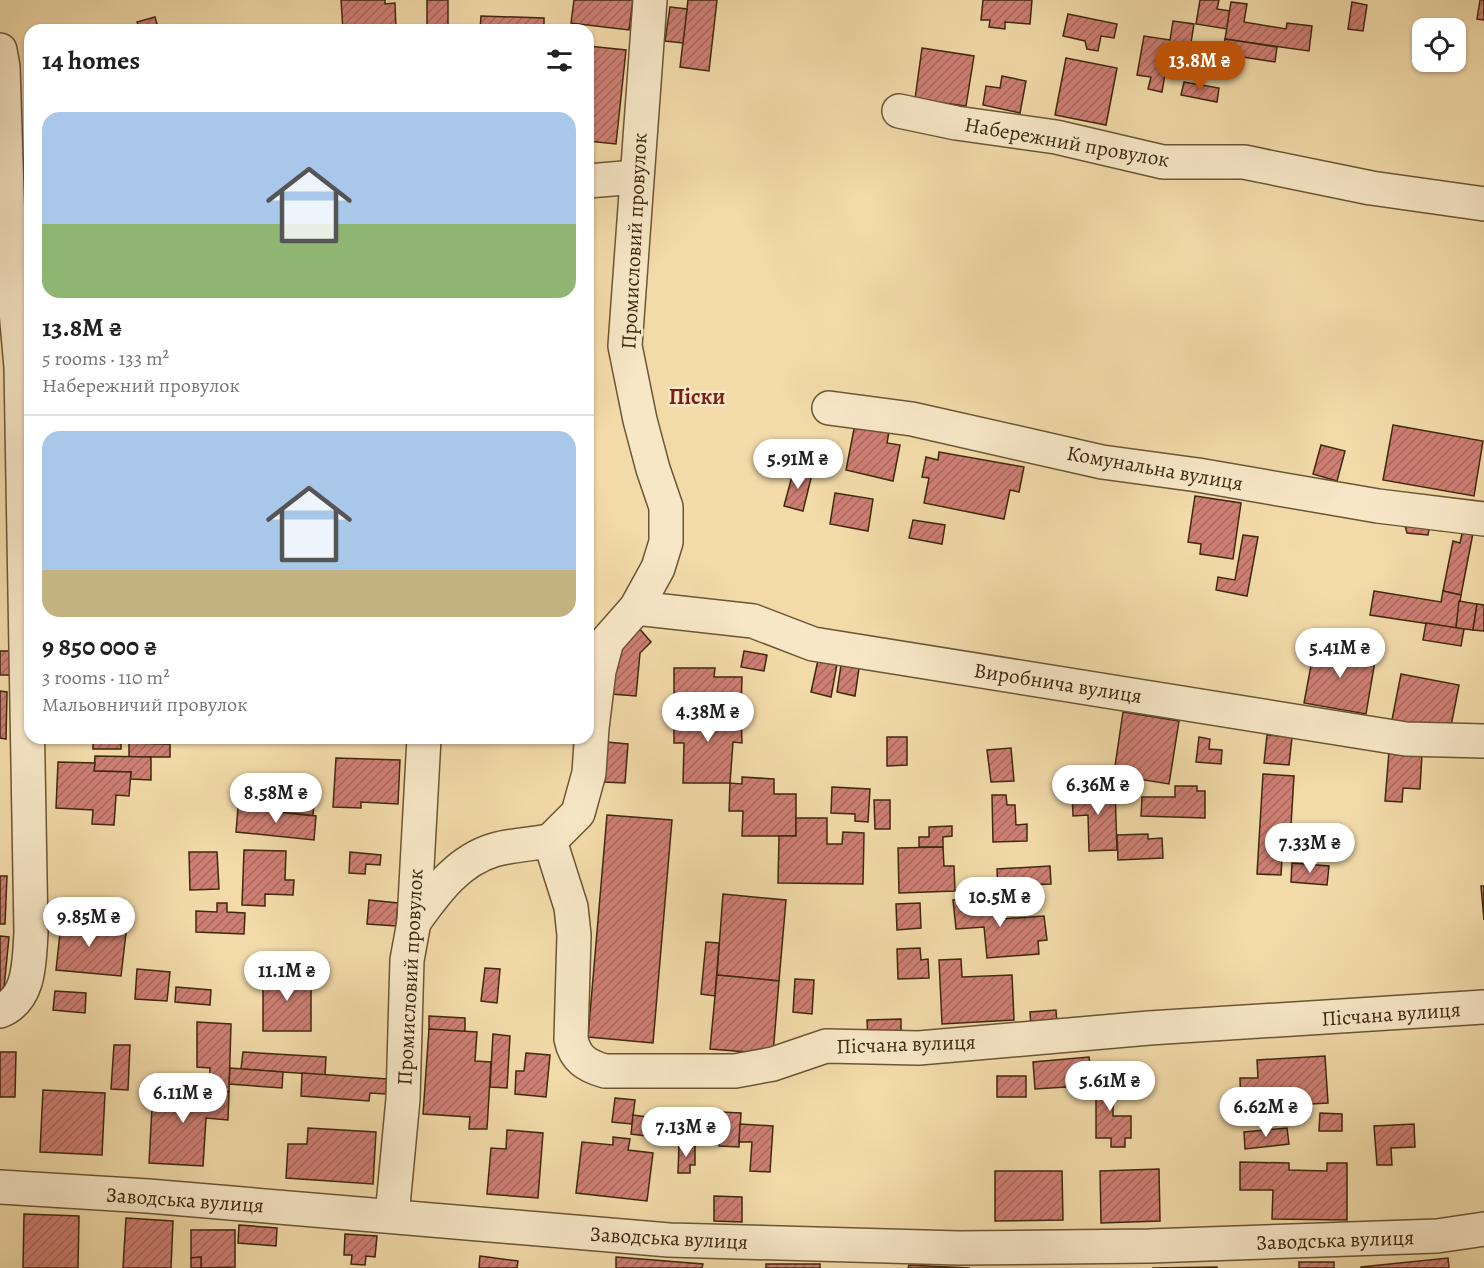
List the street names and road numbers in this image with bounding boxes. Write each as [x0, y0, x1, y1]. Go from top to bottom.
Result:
street label: Набережний провулок [962, 110, 1172, 174]
street label: Промисловий провулок [614, 132, 654, 350]
street label: Комунальна вулиця [1065, 439, 1245, 497]
street label: Виробнича вулиця [972, 656, 1144, 710]
street label: Промисловий провулок [390, 868, 430, 1086]
street label: Пісчана вулиця [1320, 995, 1462, 1033]
street label: Пісчана вулиця [836, 1028, 976, 1060]
street label: Заводська вулиця [105, 1181, 265, 1219]
street label: Заводська вулиця [589, 1220, 749, 1256]
street label: Заводська вулиця [1255, 1223, 1415, 1257]

